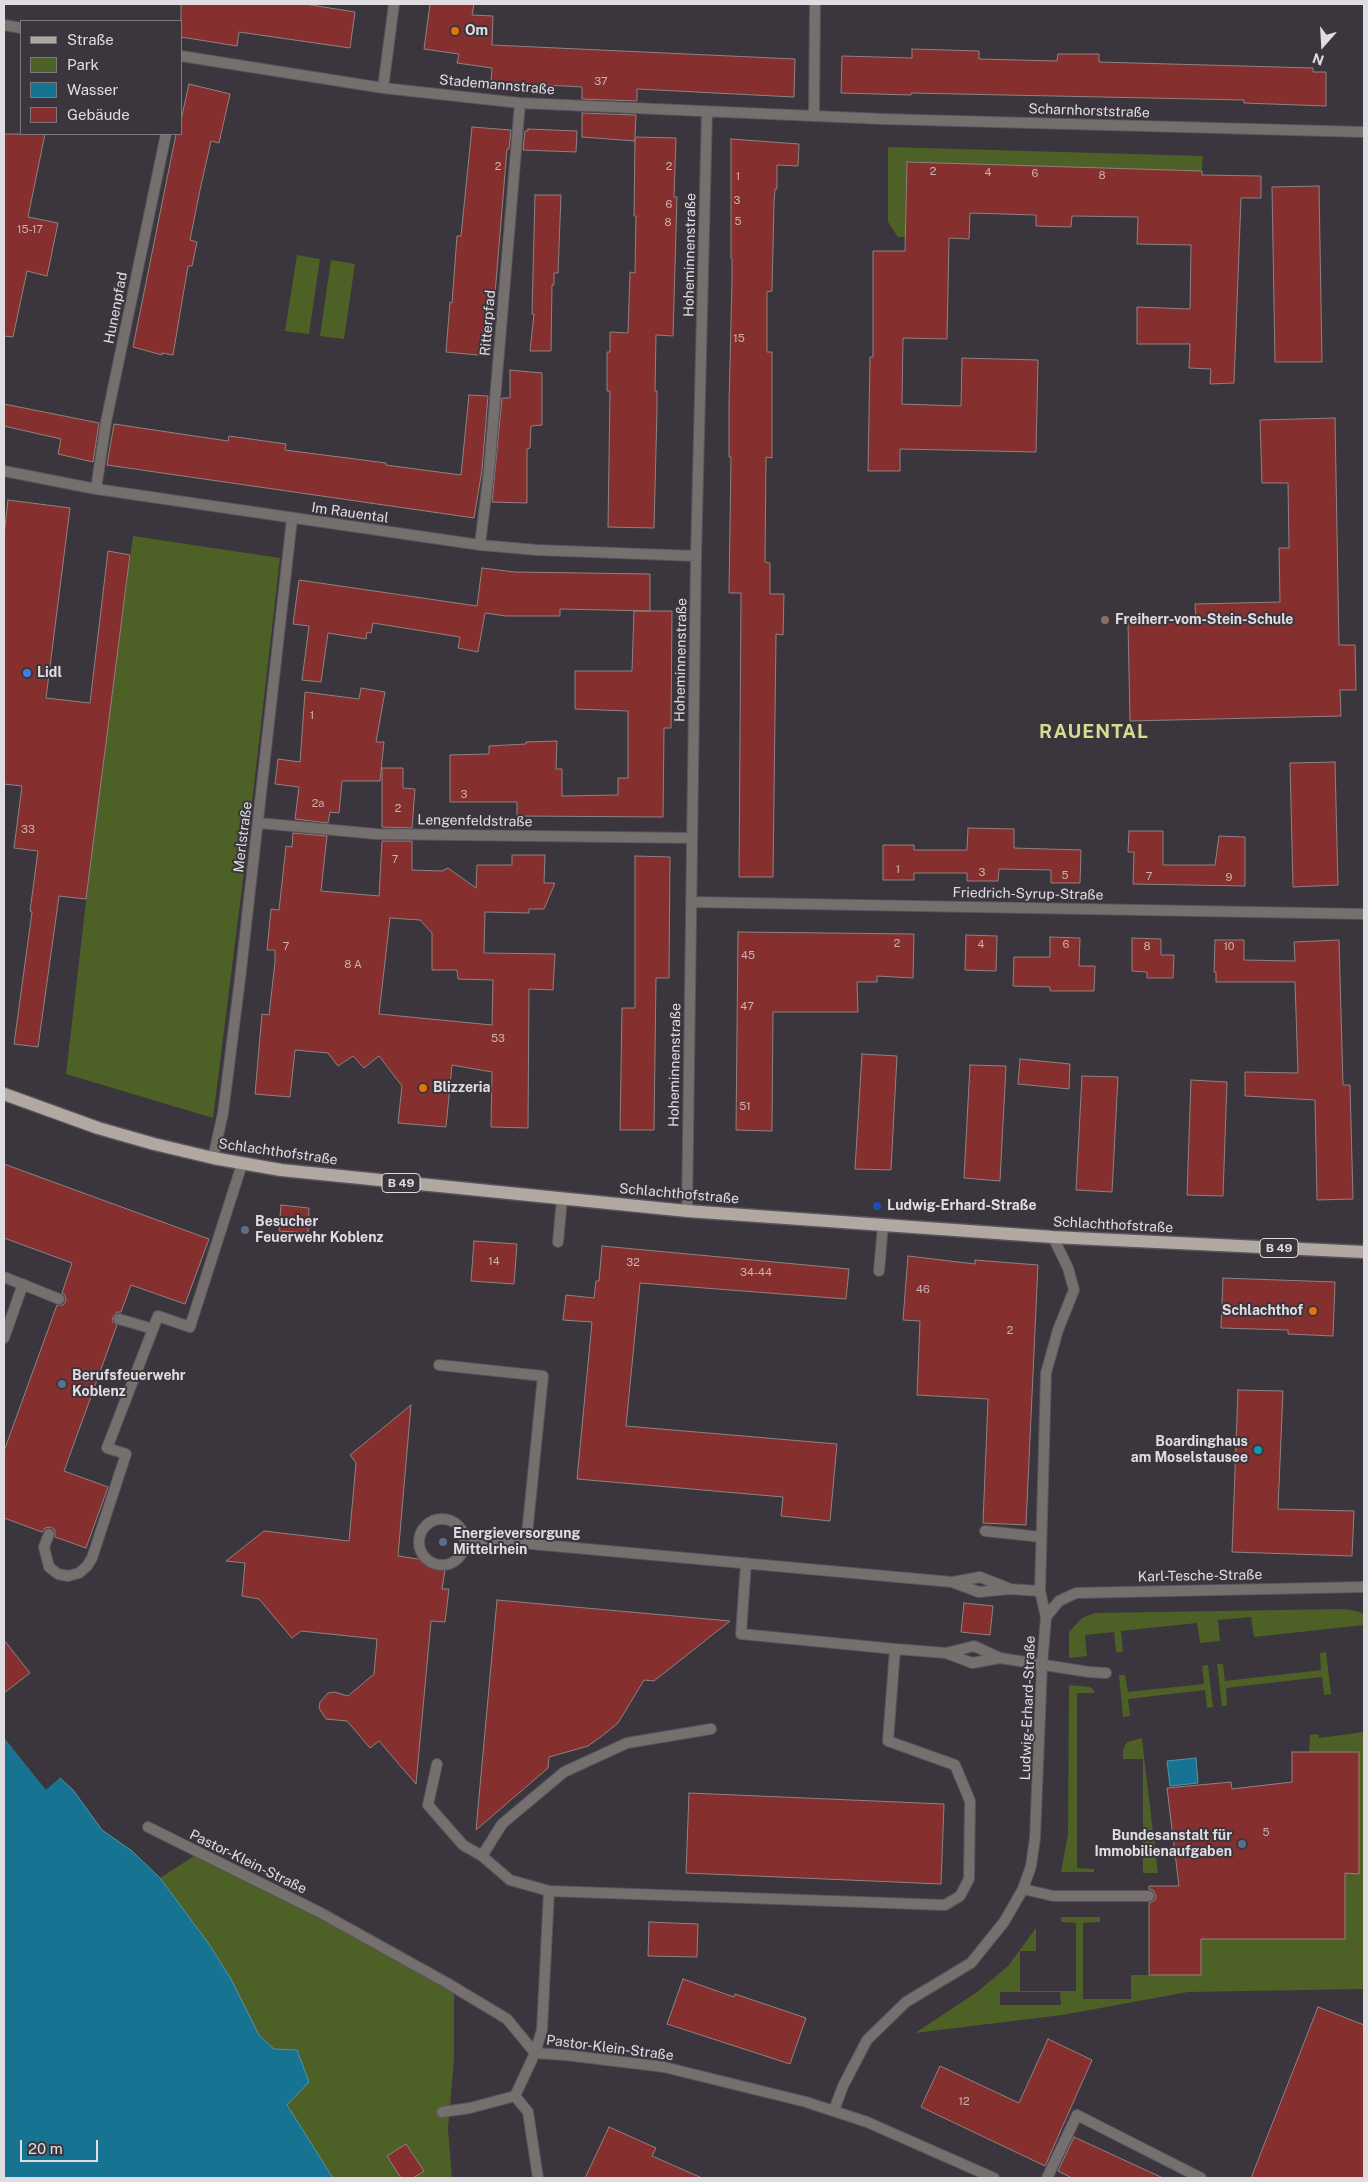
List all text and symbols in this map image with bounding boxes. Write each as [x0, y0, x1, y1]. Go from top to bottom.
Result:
legend [20, 20, 182, 135]
north arrow [1298, 20, 1348, 70]
place label: Om [465, 23, 488, 39]
marker: Om [449, 25, 461, 37]
text: Straße [67, 31, 114, 48]
text: N [1310, 50, 1326, 69]
text: Park [67, 56, 99, 73]
street label: Stademannstraße [439, 72, 555, 98]
house number: 37 [594, 75, 608, 89]
text: Wasser [67, 81, 118, 98]
street label: Scharnhorststraße [1028, 100, 1150, 122]
text: Gebäude [67, 106, 130, 123]
house number: 2 [495, 160, 501, 174]
house number: 2 [666, 160, 672, 174]
house number: 2 [930, 165, 936, 179]
house number: 4 [985, 166, 991, 180]
house number: 6 [1032, 167, 1038, 181]
house number: 8 [1098, 169, 1106, 183]
house number: 1 [736, 170, 740, 184]
street label: Hoheminnenstraße [681, 193, 699, 317]
house number: 3 [734, 194, 740, 208]
house number: 6 [666, 198, 672, 212]
house number: 5 [734, 215, 742, 229]
house number: 8 [664, 216, 672, 230]
house number: 15-17 [17, 223, 43, 237]
street label: Hunenpfad [101, 271, 131, 345]
street label: Ritterpfad [477, 289, 499, 357]
house number: 15 [733, 332, 745, 346]
street label: Im Rauental [310, 499, 390, 527]
street label: Hoheminnenstraße [672, 598, 690, 722]
place label: Freiherr-vom-Stein-Schule [1115, 612, 1293, 628]
marker: Freiherr-vom-Stein-Schule [1099, 614, 1111, 626]
place label: Lidl [37, 665, 62, 681]
marker: Lidl [21, 667, 33, 679]
house number: 1 [310, 709, 314, 723]
district label: RAUENTAL [1038, 721, 1150, 743]
house number: 3 [461, 788, 467, 802]
house number: 2a [312, 797, 324, 811]
street label: Merlstraße [230, 801, 256, 873]
house number: 2 [395, 802, 401, 816]
street label: Lengenfeldstraße [417, 812, 533, 830]
house number: 33 [21, 823, 35, 837]
house number: 7 [392, 853, 398, 867]
house number: 1 [896, 863, 900, 877]
house number: 3 [979, 866, 985, 880]
house number: 5 [1061, 869, 1069, 883]
house number: 7 [1146, 870, 1152, 884]
house number: 9 [1226, 871, 1232, 885]
street label: Friedrich-Syrup-Straße [952, 884, 1104, 904]
house number: 2 [894, 937, 900, 951]
house number: 4 [978, 938, 984, 952]
house number: 6 [1063, 938, 1069, 952]
house number: 7 [283, 940, 289, 954]
house number: 8 [1143, 940, 1151, 954]
house number: 10 [1223, 940, 1235, 954]
house number: 45 [741, 949, 755, 963]
house number: 8 A [344, 958, 362, 972]
house number: 47 [740, 1000, 754, 1014]
street label: Hoheminnenstraße [666, 1003, 684, 1127]
house number: 53 [491, 1032, 505, 1046]
place label: Blizzeria [433, 1080, 490, 1096]
marker: Blizzeria [417, 1082, 429, 1094]
house number: 51 [739, 1100, 751, 1114]
street label: Schlachthofstraße [217, 1135, 339, 1169]
road number: B 49 [382, 1174, 420, 1192]
street label: Schlachthofstraße [618, 1180, 740, 1208]
place label: Ludwig-Erhard-Straße [887, 1198, 1037, 1214]
marker: Ludwig-Erhard-Straße [871, 1200, 883, 1212]
street label: Schlachthofstraße [1052, 1213, 1174, 1237]
place label: Besucher Feuerwehr Koblenz [255, 1214, 383, 1246]
marker: Besucher Feuerwehr Koblenz [239, 1224, 251, 1236]
road number: B 49 [1260, 1238, 1298, 1258]
house number: 14 [488, 1255, 500, 1269]
house number: 32 [626, 1256, 640, 1270]
house number: 34-44 [740, 1266, 772, 1280]
house number: 46 [916, 1283, 930, 1297]
place label: Schlachthof [1222, 1303, 1303, 1319]
marker: Schlachthof [1307, 1305, 1319, 1317]
house number: 2 [1007, 1324, 1013, 1338]
place label: Berufsfeuerwehr Koblenz [72, 1368, 186, 1400]
marker: Berufsfeuerwehr Koblenz [56, 1378, 68, 1390]
place label: Boardinghaus am Moselstausee [1131, 1434, 1248, 1466]
marker: Boardinghaus am Moselstausee [1252, 1444, 1264, 1456]
place label: Energieversorgung Mittelrhein [453, 1526, 580, 1558]
marker: Energieversorgung Mittelrhein [437, 1536, 449, 1548]
street label: Karl-Tesche-Straße [1137, 1567, 1263, 1585]
street label: Ludwig-Erhard-Straße [1017, 1635, 1039, 1781]
street label: Pastor-Klein-Straße [187, 1826, 309, 1898]
house number: 5 [1262, 1826, 1270, 1840]
place label: Bundesanstalt für Immobilienaufgaben [1095, 1828, 1232, 1860]
marker: Bundesanstalt für Immobilienaufgaben [1236, 1838, 1248, 1850]
street label: Pastor-Klein-Straße [545, 2032, 675, 2064]
house number: 12 [958, 2095, 970, 2109]
scale bar [22, 2130, 100, 2162]
text: 20 m [28, 2140, 63, 2157]

